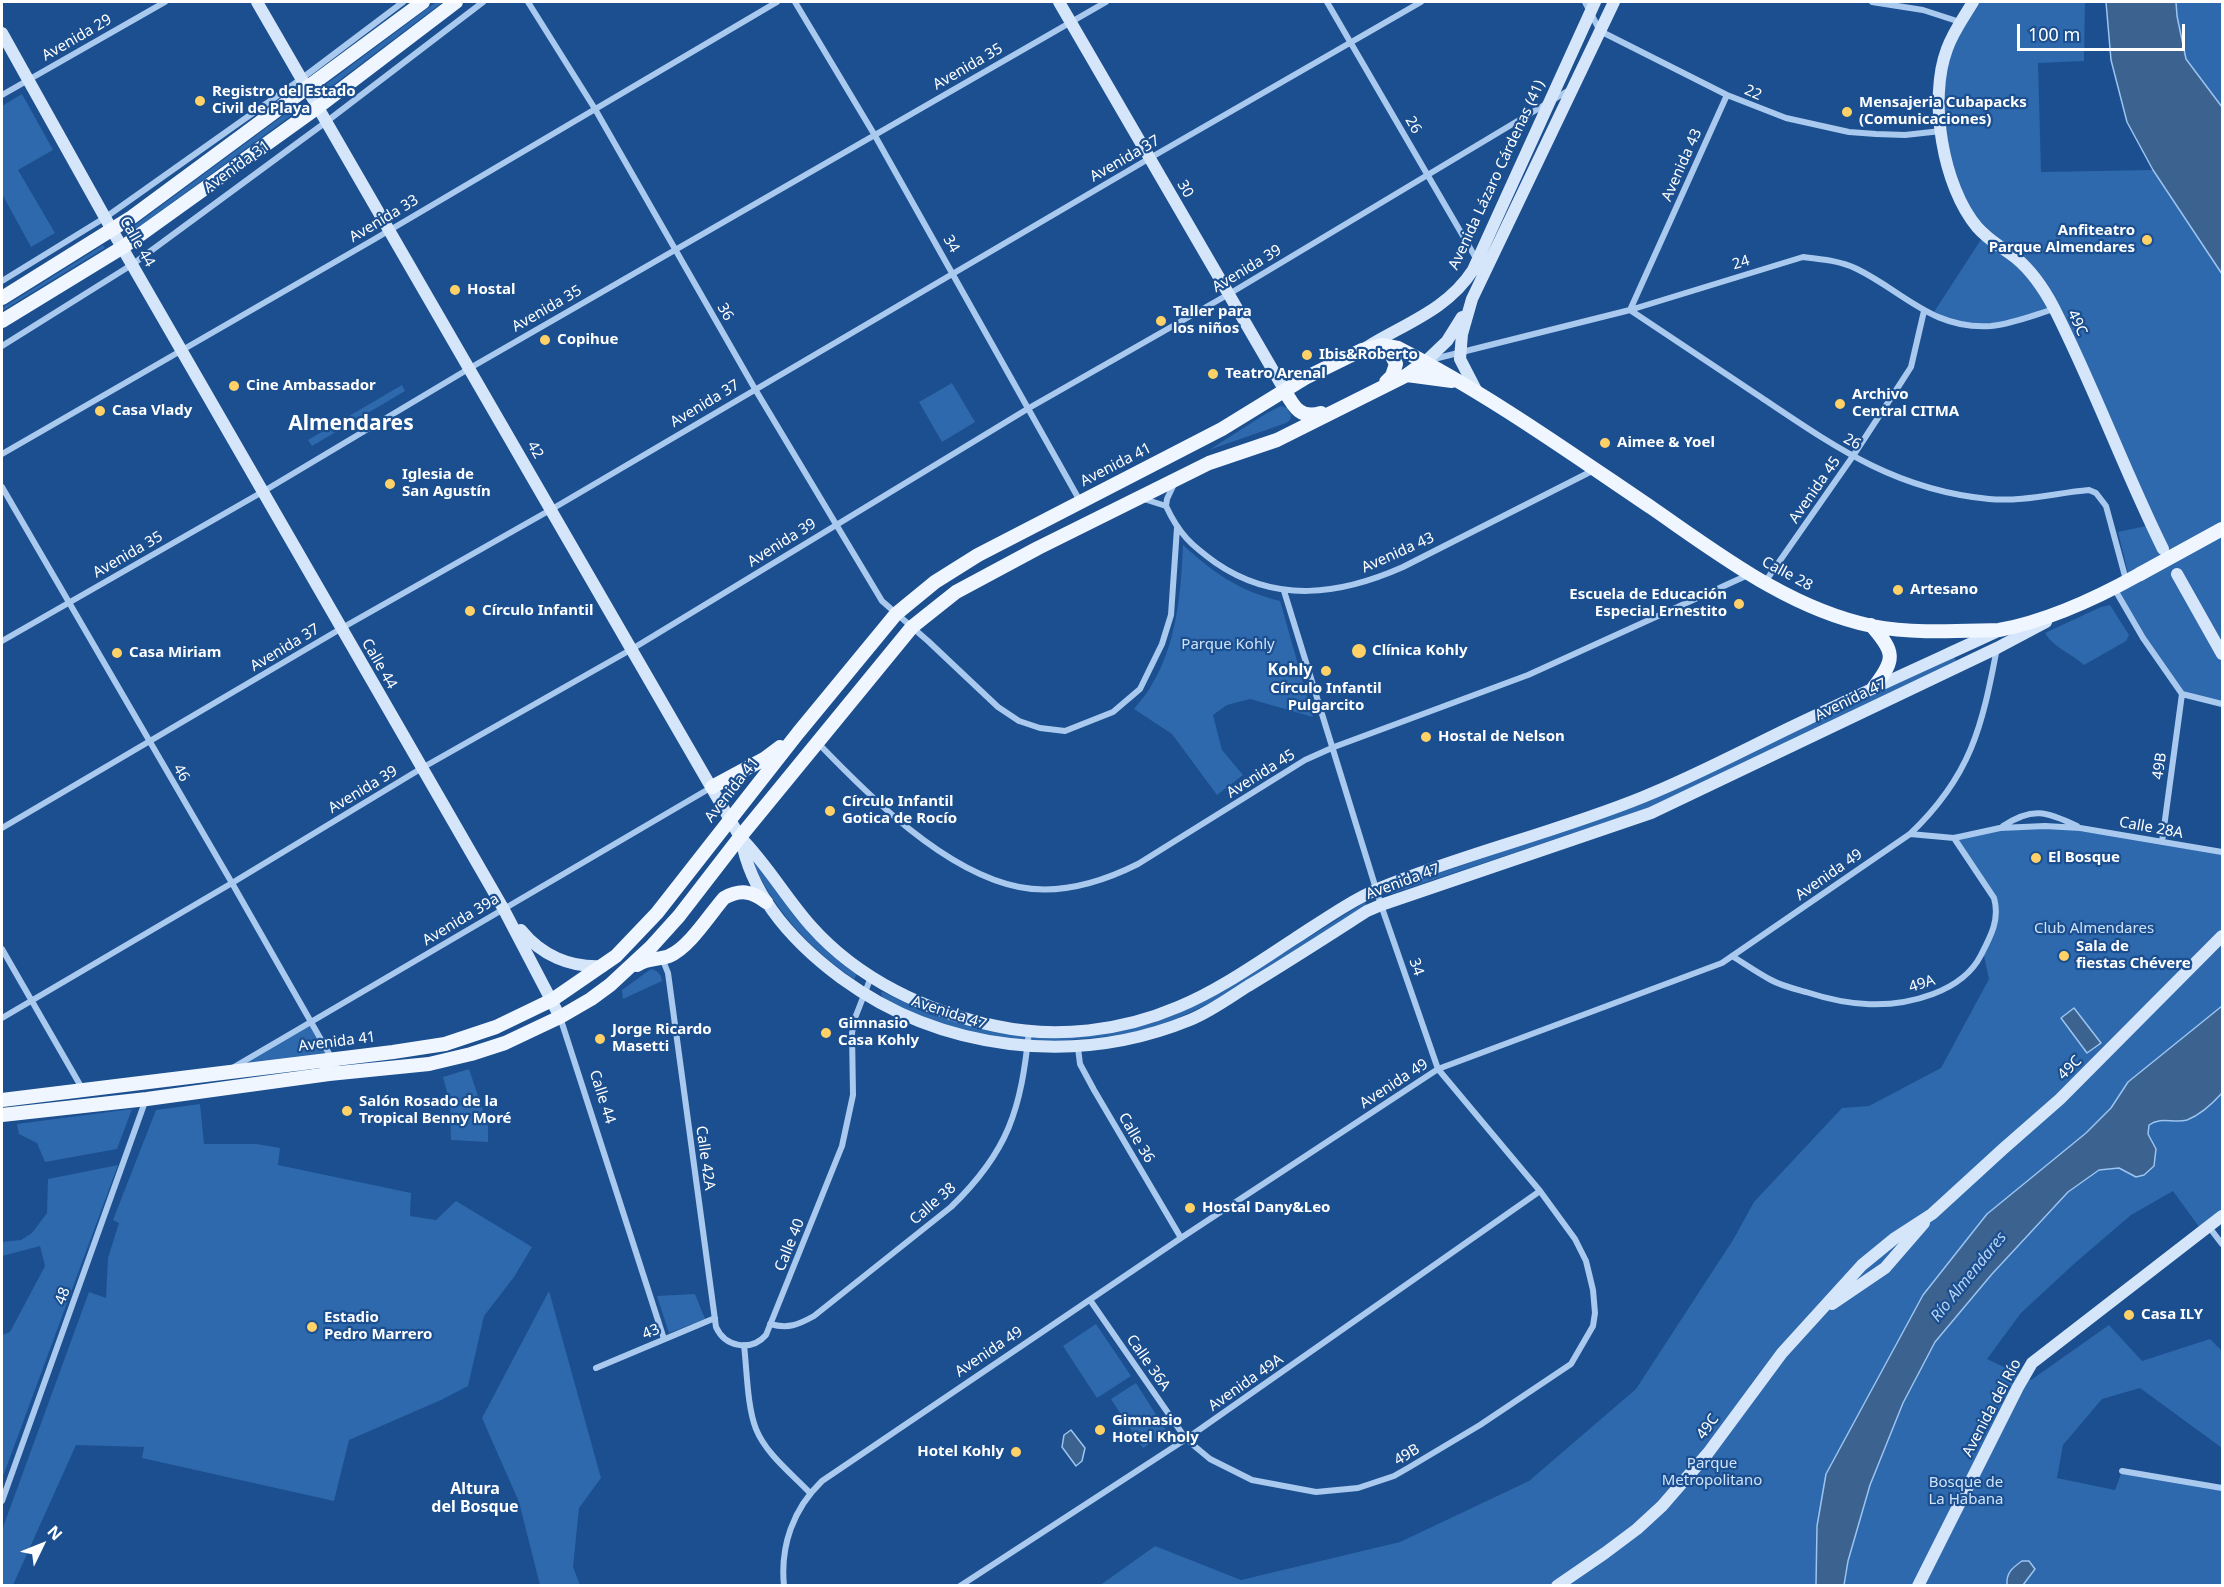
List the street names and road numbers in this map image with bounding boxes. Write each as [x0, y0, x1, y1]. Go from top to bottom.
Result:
street label: Avenida 29 [39, 11, 115, 65]
street label: Avenida 35 [930, 40, 1006, 94]
street label: Avenida Lázaro Cárdenas (41) [1445, 77, 1549, 273]
street label: 22 [1742, 81, 1764, 105]
street label: 26 [1401, 113, 1425, 137]
street label: Avenida 43 [1658, 126, 1706, 204]
street label: Avenida 37 [1087, 132, 1163, 186]
street label: Avenida 31 [200, 137, 274, 197]
street label: 30 [1173, 177, 1197, 201]
street label: Avenida 33 [346, 191, 422, 247]
street label: Calle 44 [115, 214, 159, 270]
street label: 34 [939, 232, 963, 256]
street label: Avenida 39 [1209, 241, 1285, 297]
street label: 24 [1730, 252, 1752, 274]
street label: Avenida 35 [509, 282, 585, 336]
street label: 36 [713, 300, 737, 324]
street label: 49C [2063, 307, 2091, 339]
street label: Avenida 37 [667, 376, 743, 432]
street label: 26 [1840, 430, 1864, 454]
street label: 42 [523, 438, 547, 462]
street label: Avenida 41 [1077, 439, 1155, 491]
street label: Avenida 45 [1785, 453, 1845, 527]
street label: Avenida 39 [744, 515, 820, 571]
street label: Avenida 35 [90, 528, 166, 582]
street label: Avenida 43 [1359, 529, 1437, 577]
street label: Calle 28 [1758, 553, 1816, 595]
street label: Avenida 37 [247, 620, 323, 676]
street label: Calle 44 [357, 636, 401, 692]
street label: Avenida 47 [1812, 675, 1890, 725]
street label: Avenida 45 [1223, 746, 1299, 802]
street label: 49B [2149, 751, 2171, 781]
street label: Avenida 41 [701, 754, 763, 826]
street label: 46 [169, 761, 193, 785]
street label: Avenida 39 [325, 762, 401, 818]
street label: Calle 28A [2118, 814, 2184, 842]
street label: Avenida 49 [1792, 845, 1866, 905]
street label: Avenida 47 [1364, 860, 1442, 904]
street label: Avenida 39a [420, 890, 502, 950]
street label: 34 [1405, 956, 1427, 978]
street label: 49A [1907, 971, 1937, 997]
street label: Avenida 47 [909, 992, 989, 1034]
street label: Avenida 41 [297, 1028, 377, 1056]
street label: 49C [2054, 1052, 2086, 1084]
street label: Avenida 49 [1357, 1055, 1431, 1113]
street label: Calle 44 [585, 1068, 619, 1126]
street label: Calle 36 [1114, 1110, 1158, 1166]
street label: Calle 42A [692, 1125, 718, 1191]
street label: Calle 38 [906, 1179, 960, 1229]
street label: Calle 40 [771, 1216, 809, 1274]
street label: 48 [52, 1285, 74, 1307]
street label: 43 [640, 1320, 662, 1344]
street label: Avenida 49 [952, 1323, 1026, 1381]
street label: Calle 36A [1122, 1331, 1174, 1395]
street label: Avenida 49A [1205, 1351, 1287, 1415]
street label: Avenida del Río [1959, 1356, 2025, 1460]
street label: 49C [1693, 1411, 1723, 1443]
street label: 49B [1391, 1440, 1423, 1470]

